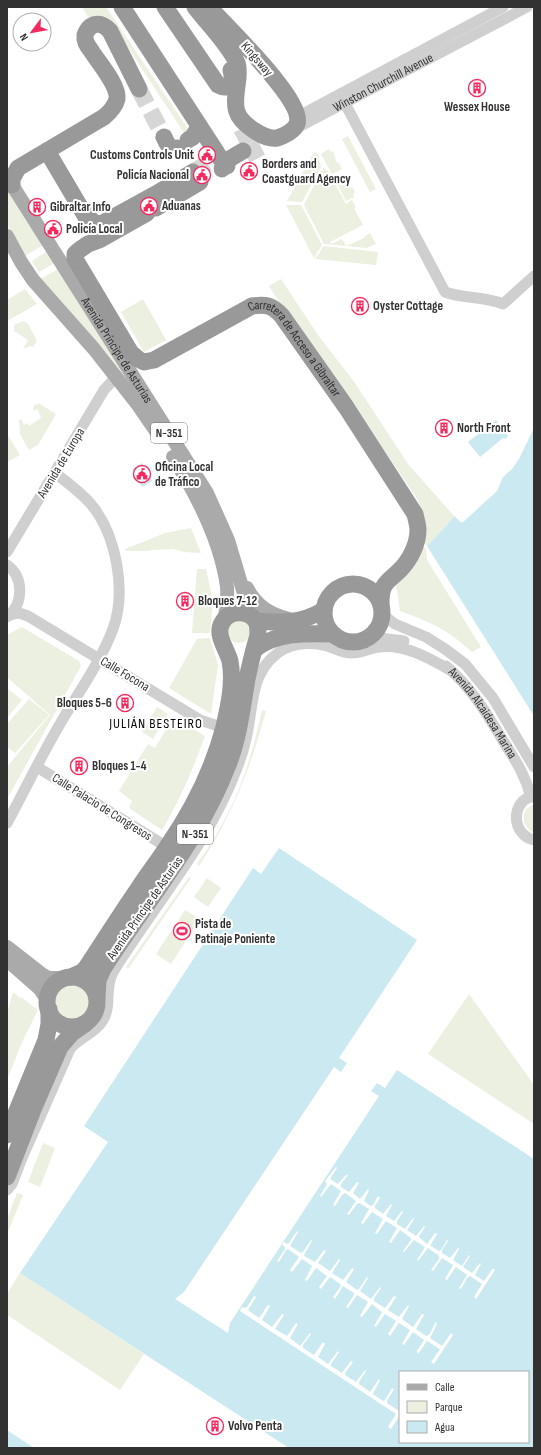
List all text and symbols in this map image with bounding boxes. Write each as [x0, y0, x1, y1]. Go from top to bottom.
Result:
north arrow [12, 12, 52, 52]
text: N [17, 31, 31, 43]
street label: Kingsway [238, 38, 276, 80]
street label: Winston Churchill Avenue [330, 50, 436, 115]
building icon: Wessex House [467, 78, 487, 98]
place label: Wessex House [444, 99, 510, 115]
public building icon: Customs Controls Unit [197, 145, 217, 165]
place label: Customs Controls Unit [90, 147, 195, 163]
place label: Borders and Coastguard Agency [262, 156, 351, 187]
public building icon: Borders and Coastguard Agency [239, 161, 259, 181]
public building icon: Policía Nacional [192, 165, 212, 185]
place label: Policía Nacional [117, 167, 189, 183]
public building icon: Aduanas [139, 196, 159, 216]
building icon: Gibraltar Info [27, 197, 47, 217]
place label: Aduanas [161, 198, 201, 214]
place label: Gibraltar Info [50, 199, 111, 215]
public building icon: Policía Local [43, 219, 63, 239]
place label: Policía Local [66, 221, 123, 237]
street label: Avenida Príncipe de Asturias [77, 294, 156, 406]
building icon: Oyster Cottage [350, 296, 370, 316]
street label: Carretera de Acceso a Gibraltar [245, 297, 345, 400]
place label: Oyster Cottage [373, 298, 443, 314]
building icon: North Front [434, 418, 454, 438]
place label: North Front [457, 420, 512, 436]
road number: N-351 [151, 423, 187, 443]
street label: Avenida de Europa [33, 425, 88, 502]
place label: Oficina Local de Tráfico [155, 459, 213, 490]
public building icon: Oficina Local de Tráfico [132, 464, 152, 484]
building icon: Bloques 7-12 [175, 591, 195, 611]
place label: Bloques 7-12 [198, 593, 258, 609]
street label: Calle Focona [98, 653, 152, 695]
street label: Avenida Alcaidesa Marina [444, 663, 520, 762]
building icon: Bloques 5-6 [115, 693, 135, 713]
place label: Bloques 5-6 [57, 695, 112, 711]
district label: JULIÁN BESTEIRO [108, 715, 203, 732]
building icon: Bloques 1-4 [69, 756, 89, 776]
place label: Bloques 1-4 [92, 758, 147, 774]
street label: Calle Palacio de Congresos [49, 770, 155, 844]
road number: N-351 [177, 824, 213, 844]
street label: Avenida Príncipe de Asturias [103, 853, 187, 963]
place label: Pista de Patinaje Poniente [195, 916, 276, 947]
sports icon: Pista de Patinaje Poniente [172, 921, 192, 941]
legend [399, 1371, 529, 1443]
text: Calle [435, 1380, 455, 1395]
text: Parque [435, 1400, 463, 1415]
building icon: Volvo Penta [205, 1416, 225, 1436]
place label: Volvo Penta [228, 1418, 282, 1434]
text: Agua [434, 1420, 455, 1435]

